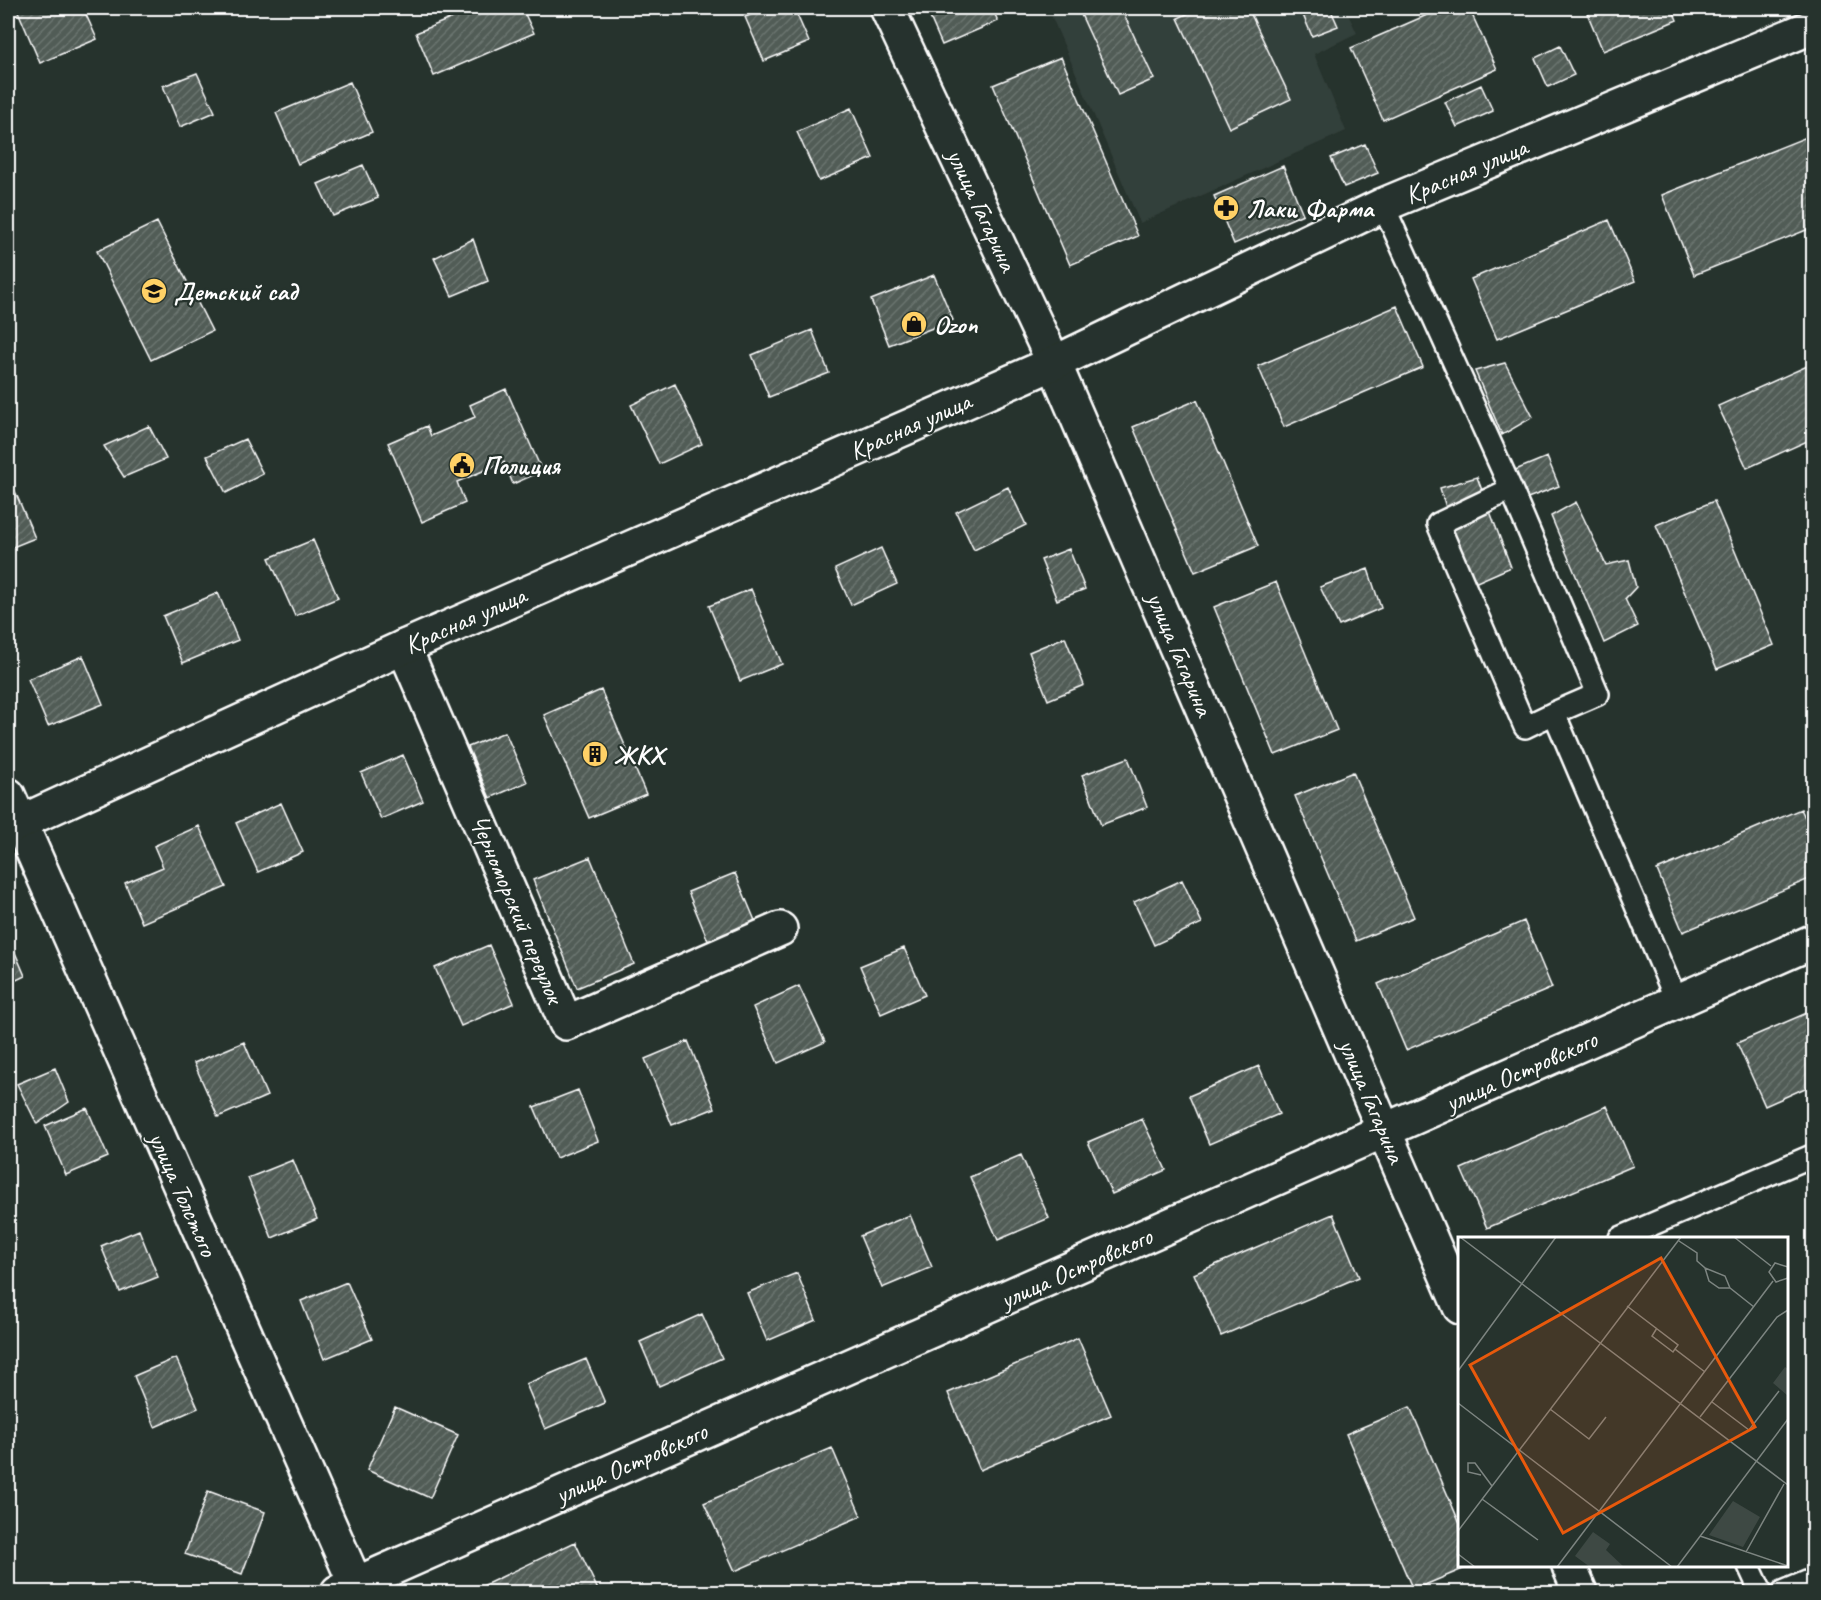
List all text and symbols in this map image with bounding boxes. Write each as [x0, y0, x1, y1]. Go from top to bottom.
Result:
street label: Красная улица [1400, 130, 1534, 212]
street label: улица Гагарина [938, 142, 1025, 278]
place label: Лаки Фарма [1246, 192, 1376, 225]
pharmacy icon: Лаки Фарма [1211, 193, 1241, 223]
place label: Детский сад [174, 275, 300, 308]
school or university icon: Детский сад [139, 276, 169, 306]
place label: Ozon [934, 308, 979, 341]
shop icon: Ozon [899, 309, 929, 339]
street label: Красная улица [844, 384, 978, 467]
place label: Полиция [482, 449, 561, 482]
public building icon: Полиция [447, 450, 477, 480]
street label: Красная улица [399, 578, 533, 661]
street label: улица Гагарина [1138, 585, 1222, 723]
place label: ЖКХ [614, 738, 668, 771]
building icon: ЖКХ [580, 739, 610, 769]
street label: Черноморский переулок [462, 810, 572, 1010]
street label: улица Островского [1438, 1022, 1604, 1120]
street label: улица Гагарина [1330, 1032, 1414, 1170]
street label: улица Толстого [140, 1125, 226, 1263]
street label: улица Островского [993, 1219, 1159, 1317]
inset map [1458, 1237, 1788, 1567]
street label: улица Островского [548, 1414, 714, 1512]

